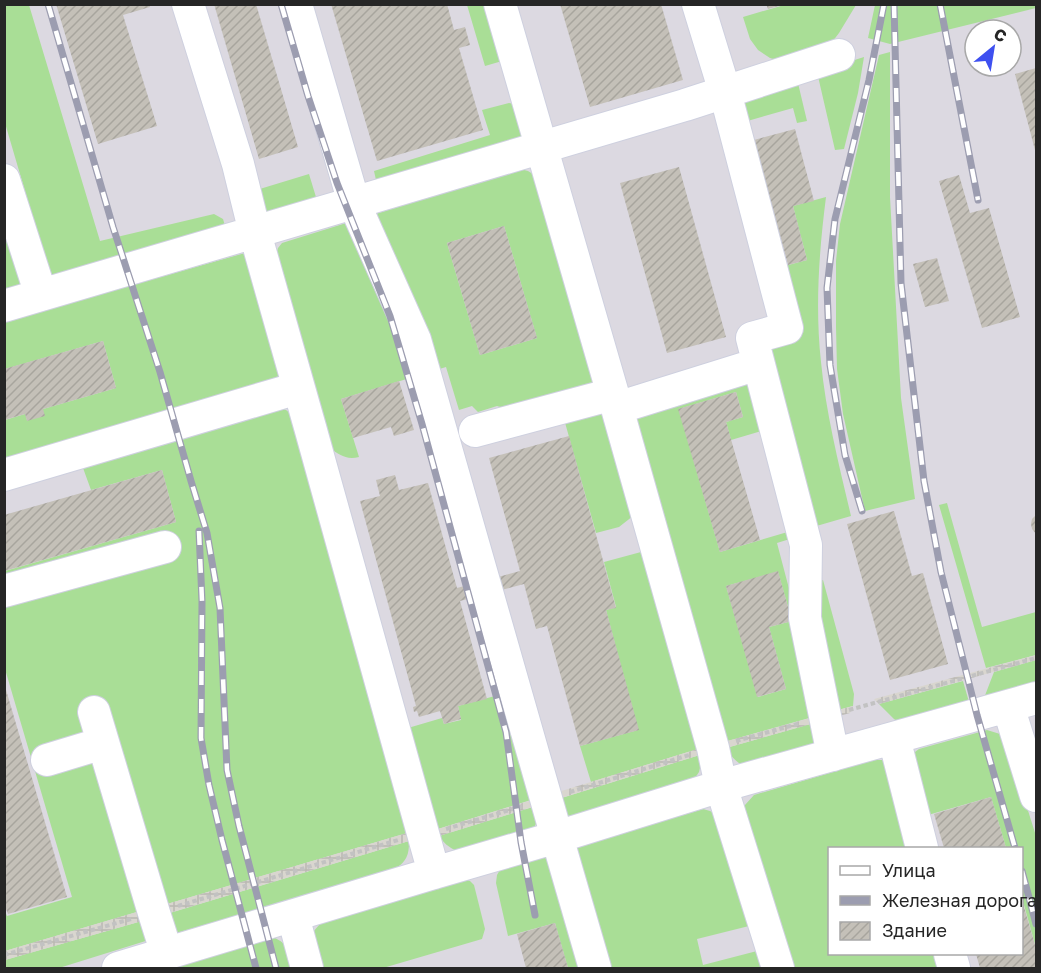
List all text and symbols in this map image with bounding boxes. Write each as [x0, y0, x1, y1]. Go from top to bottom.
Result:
north arrow [963, 18, 1023, 78]
text: С [991, 24, 1010, 47]
legend [828, 847, 1023, 955]
text: Улица [882, 859, 936, 881]
text: Железная дорога [882, 889, 1037, 911]
text: Здание [882, 919, 947, 941]

